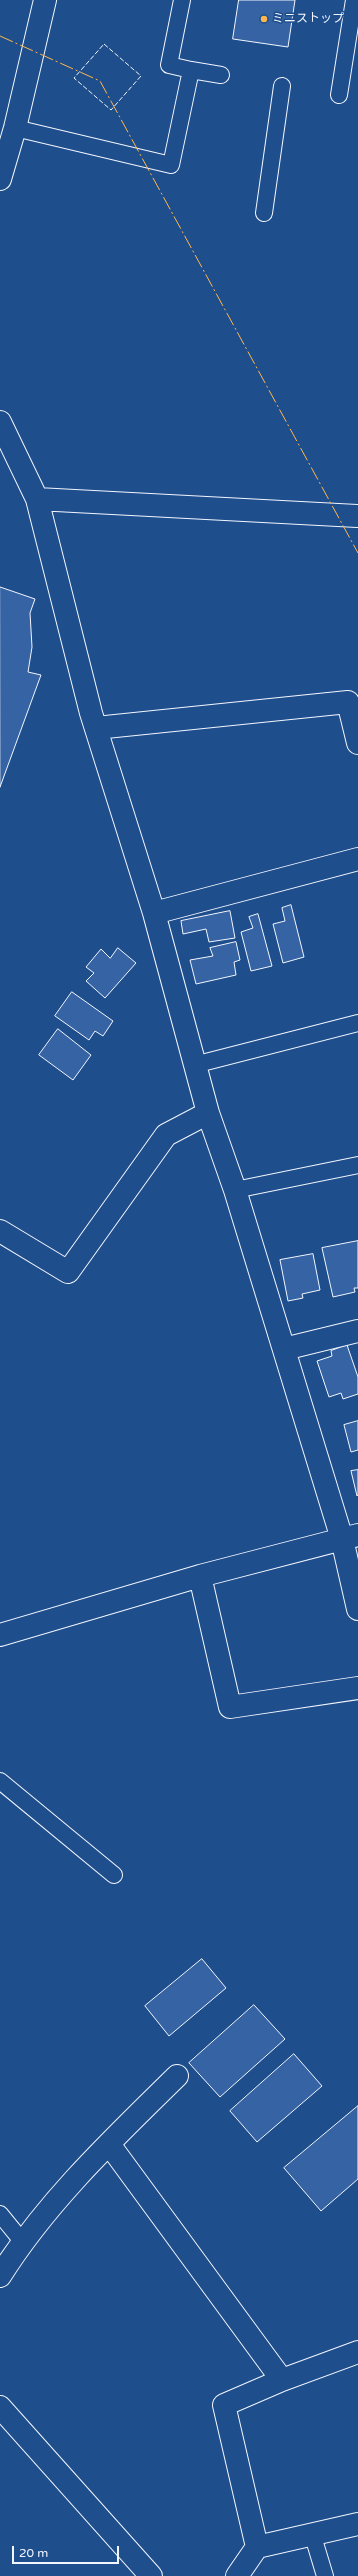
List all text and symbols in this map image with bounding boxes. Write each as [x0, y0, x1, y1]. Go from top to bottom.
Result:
place label: ミニストップ [272, 12, 344, 26]
marker: ミニストップ [259, 14, 269, 24]
scale bar [14, 2538, 121, 2564]
text: 20 m [19, 2546, 48, 2560]

